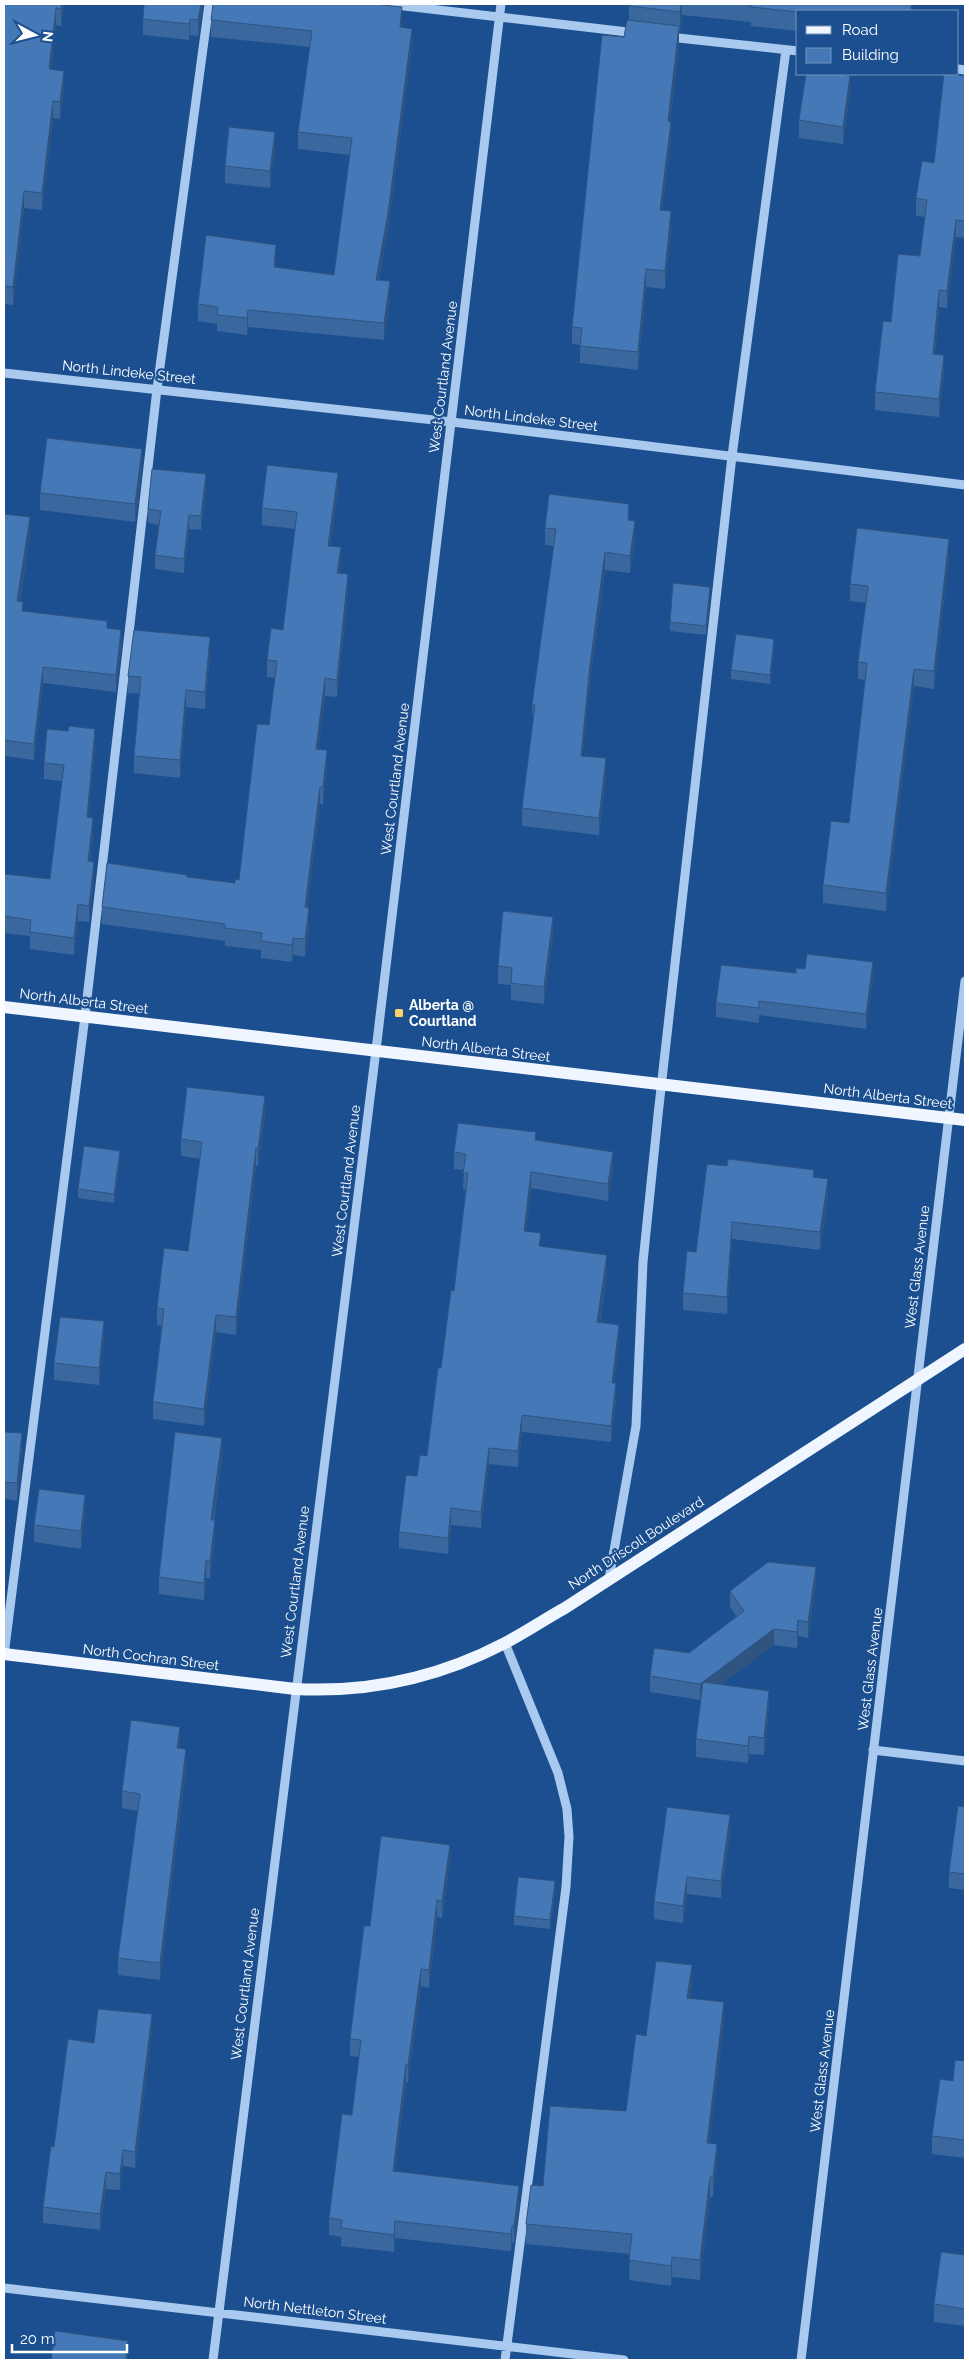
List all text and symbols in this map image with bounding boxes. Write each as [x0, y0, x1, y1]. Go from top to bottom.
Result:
north arrow [10, 10, 60, 60]
legend [796, 10, 959, 75]
text: Road [842, 21, 878, 39]
text: N [39, 30, 56, 43]
text: Building [842, 46, 899, 64]
street label: West Courtland Avenue [426, 300, 460, 454]
street label: North Lindeke Street [61, 357, 197, 387]
street label: North Lindeke Street [463, 402, 599, 434]
street label: West Courtland Avenue [378, 702, 412, 856]
street label: North Alberta Street [19, 985, 150, 1017]
place label: Alberta @ Courtland [409, 997, 476, 1029]
marker: Alberta @ Courtland [393, 1007, 405, 1019]
street label: North Alberta Street [421, 1033, 552, 1065]
street label: North Alberta Street [823, 1080, 954, 1112]
street label: West Courtland Avenue [329, 1104, 363, 1258]
street label: West Glass Avenue [901, 1204, 933, 1330]
street label: North Driscoll Boulevard [565, 1493, 707, 1593]
street label: West Courtland Avenue [278, 1505, 312, 1659]
street label: West Glass Avenue [854, 1606, 886, 1732]
street label: North Cochran Street [82, 1641, 220, 1673]
street label: West Courtland Avenue [228, 1907, 262, 2061]
street label: West Glass Avenue [806, 2008, 838, 2134]
street label: North Nettleton Street [243, 2293, 388, 2327]
scale bar [12, 2322, 128, 2354]
text: 20 m [20, 2330, 55, 2348]

